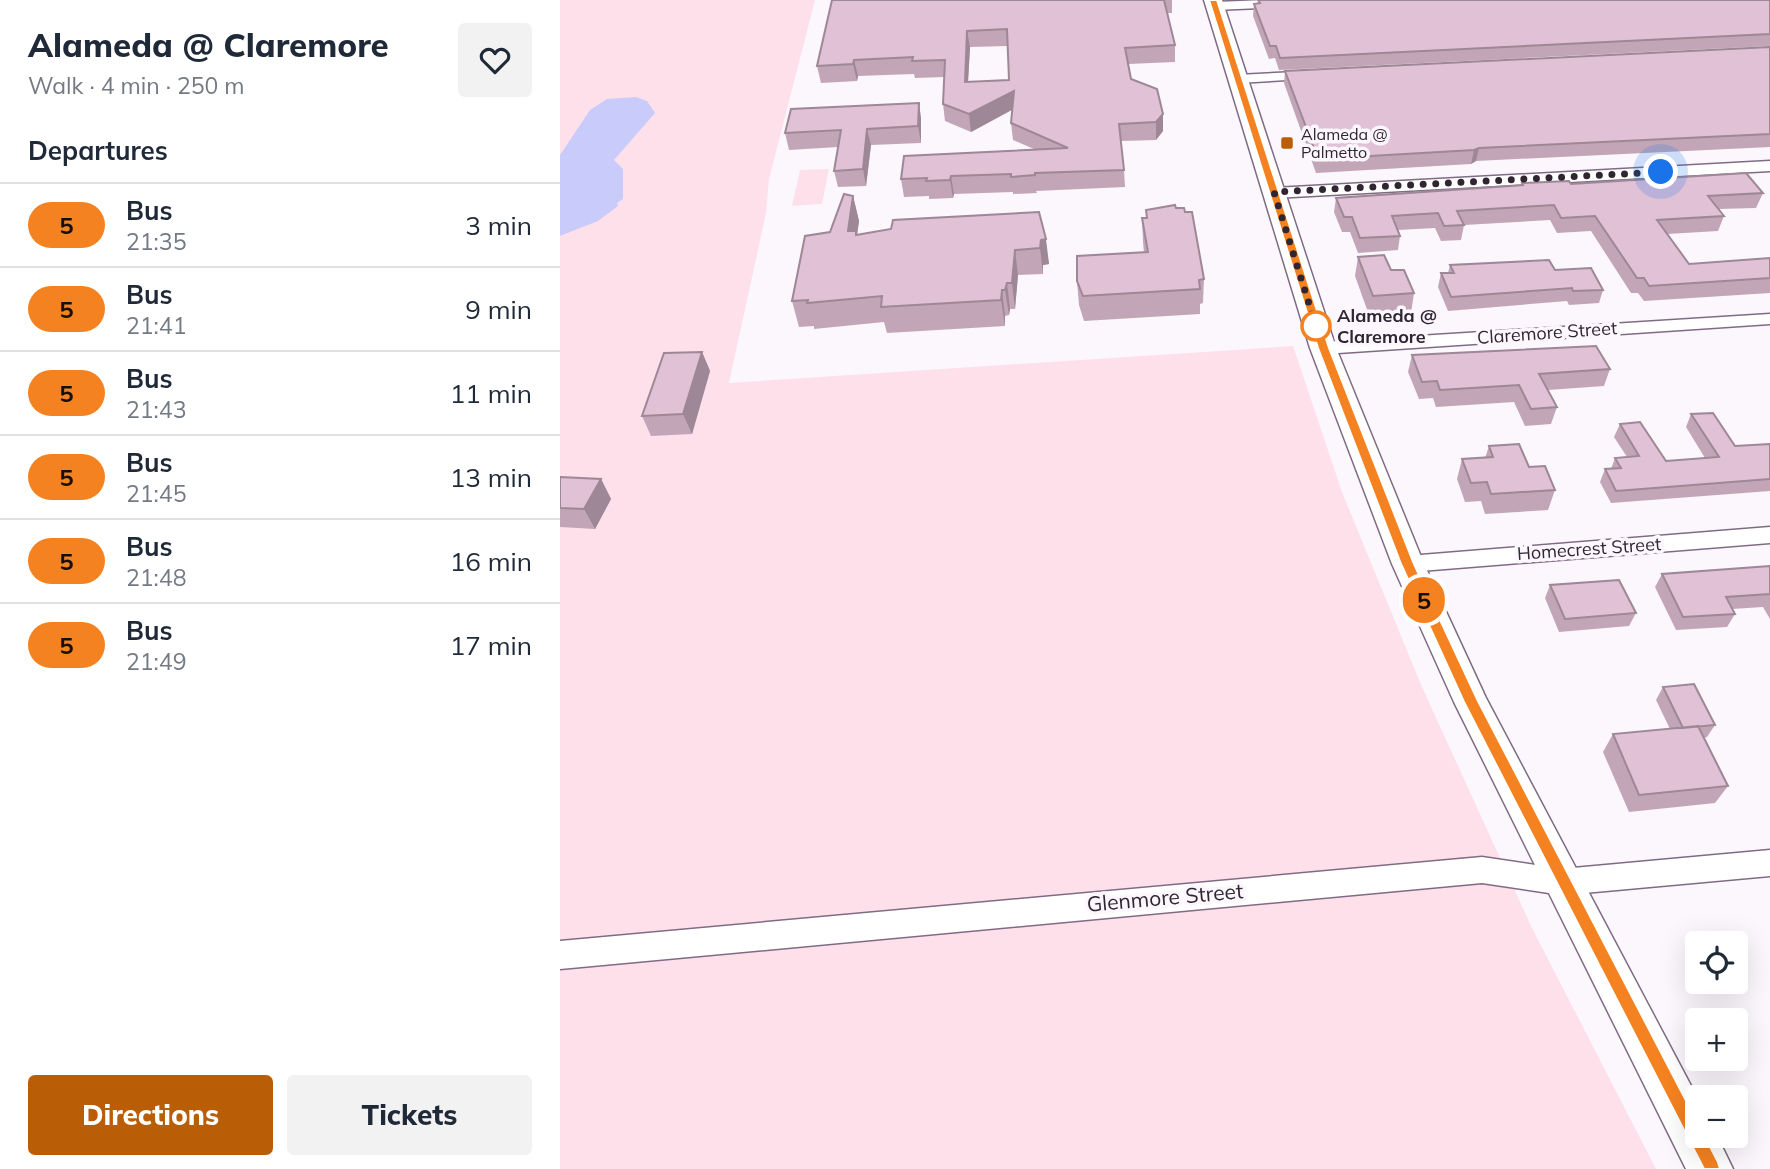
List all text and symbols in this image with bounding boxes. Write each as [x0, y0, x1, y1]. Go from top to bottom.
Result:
button: heart [458, 23, 532, 97]
text: Alameda @ Claremore [28, 24, 389, 65]
text: Walk · 4 min · 250 m [28, 71, 245, 100]
place label: Alameda @ Palmetto [1301, 124, 1388, 162]
text: Departures [28, 134, 168, 167]
marker: Alameda @ Palmetto [1279, 135, 1295, 151]
your location [1643, 154, 1678, 189]
text: Bus [126, 194, 172, 227]
text: 3 min [465, 209, 532, 242]
text: 5 [59, 210, 74, 240]
text: 21:35 [126, 227, 186, 256]
text: Bus [126, 278, 172, 311]
text: 9 min [465, 293, 532, 326]
text: 5 [59, 294, 74, 324]
place label: Alameda @ Claremore [1337, 304, 1437, 348]
text: 21:41 [126, 311, 186, 340]
marker: Alameda @ Claremore [1301, 311, 1331, 341]
street label: Claremore Street [1476, 316, 1618, 349]
text: Bus [126, 362, 172, 395]
text: 11 min [450, 377, 532, 410]
text: 5 [59, 378, 74, 408]
text: 21:43 [126, 395, 186, 424]
text: Bus [126, 446, 172, 479]
text: 13 min [450, 461, 532, 494]
text: 5 [59, 462, 74, 492]
text: 21:45 [126, 479, 186, 508]
text: Bus [126, 530, 172, 563]
street label: Homecrest Street [1516, 532, 1662, 565]
text: 16 min [450, 545, 532, 578]
text: 5 [59, 546, 74, 576]
text: 21:48 [126, 563, 186, 592]
line badge: 5 [1401, 577, 1447, 623]
text: 5 [1417, 585, 1431, 615]
text: Bus [126, 614, 172, 647]
text: 17 min [450, 629, 532, 662]
text: 5 [59, 630, 74, 660]
text: 21:49 [126, 647, 186, 676]
street label: Glenmore Street [1086, 877, 1244, 917]
map controls [1685, 931, 1748, 1148]
button: locate [1685, 931, 1748, 994]
button: + [1685, 1008, 1748, 1071]
button: Directions [28, 1075, 273, 1155]
button: Tickets [287, 1075, 532, 1155]
button: − [1685, 1085, 1748, 1148]

